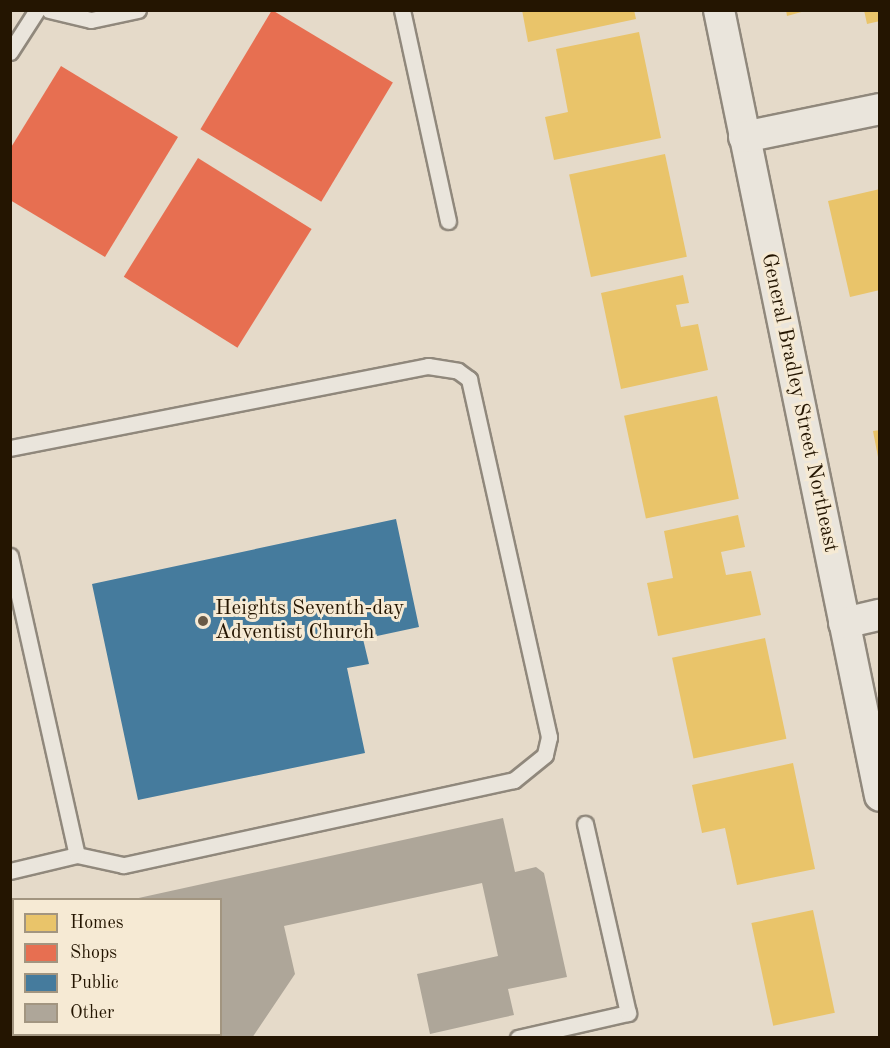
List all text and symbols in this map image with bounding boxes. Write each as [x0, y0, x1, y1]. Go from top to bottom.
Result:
street label: General Bradley Street Northeast [755, 251, 843, 555]
place label: Heights Seventh-day Adventist Church [215, 596, 404, 646]
marker: Heights Seventh-day Adventist Church [196, 614, 210, 628]
legend [12, 898, 222, 1036]
text: Homes [70, 914, 124, 932]
text: Shops [70, 944, 117, 962]
text: Public [70, 974, 119, 992]
text: Other [70, 1004, 114, 1022]

